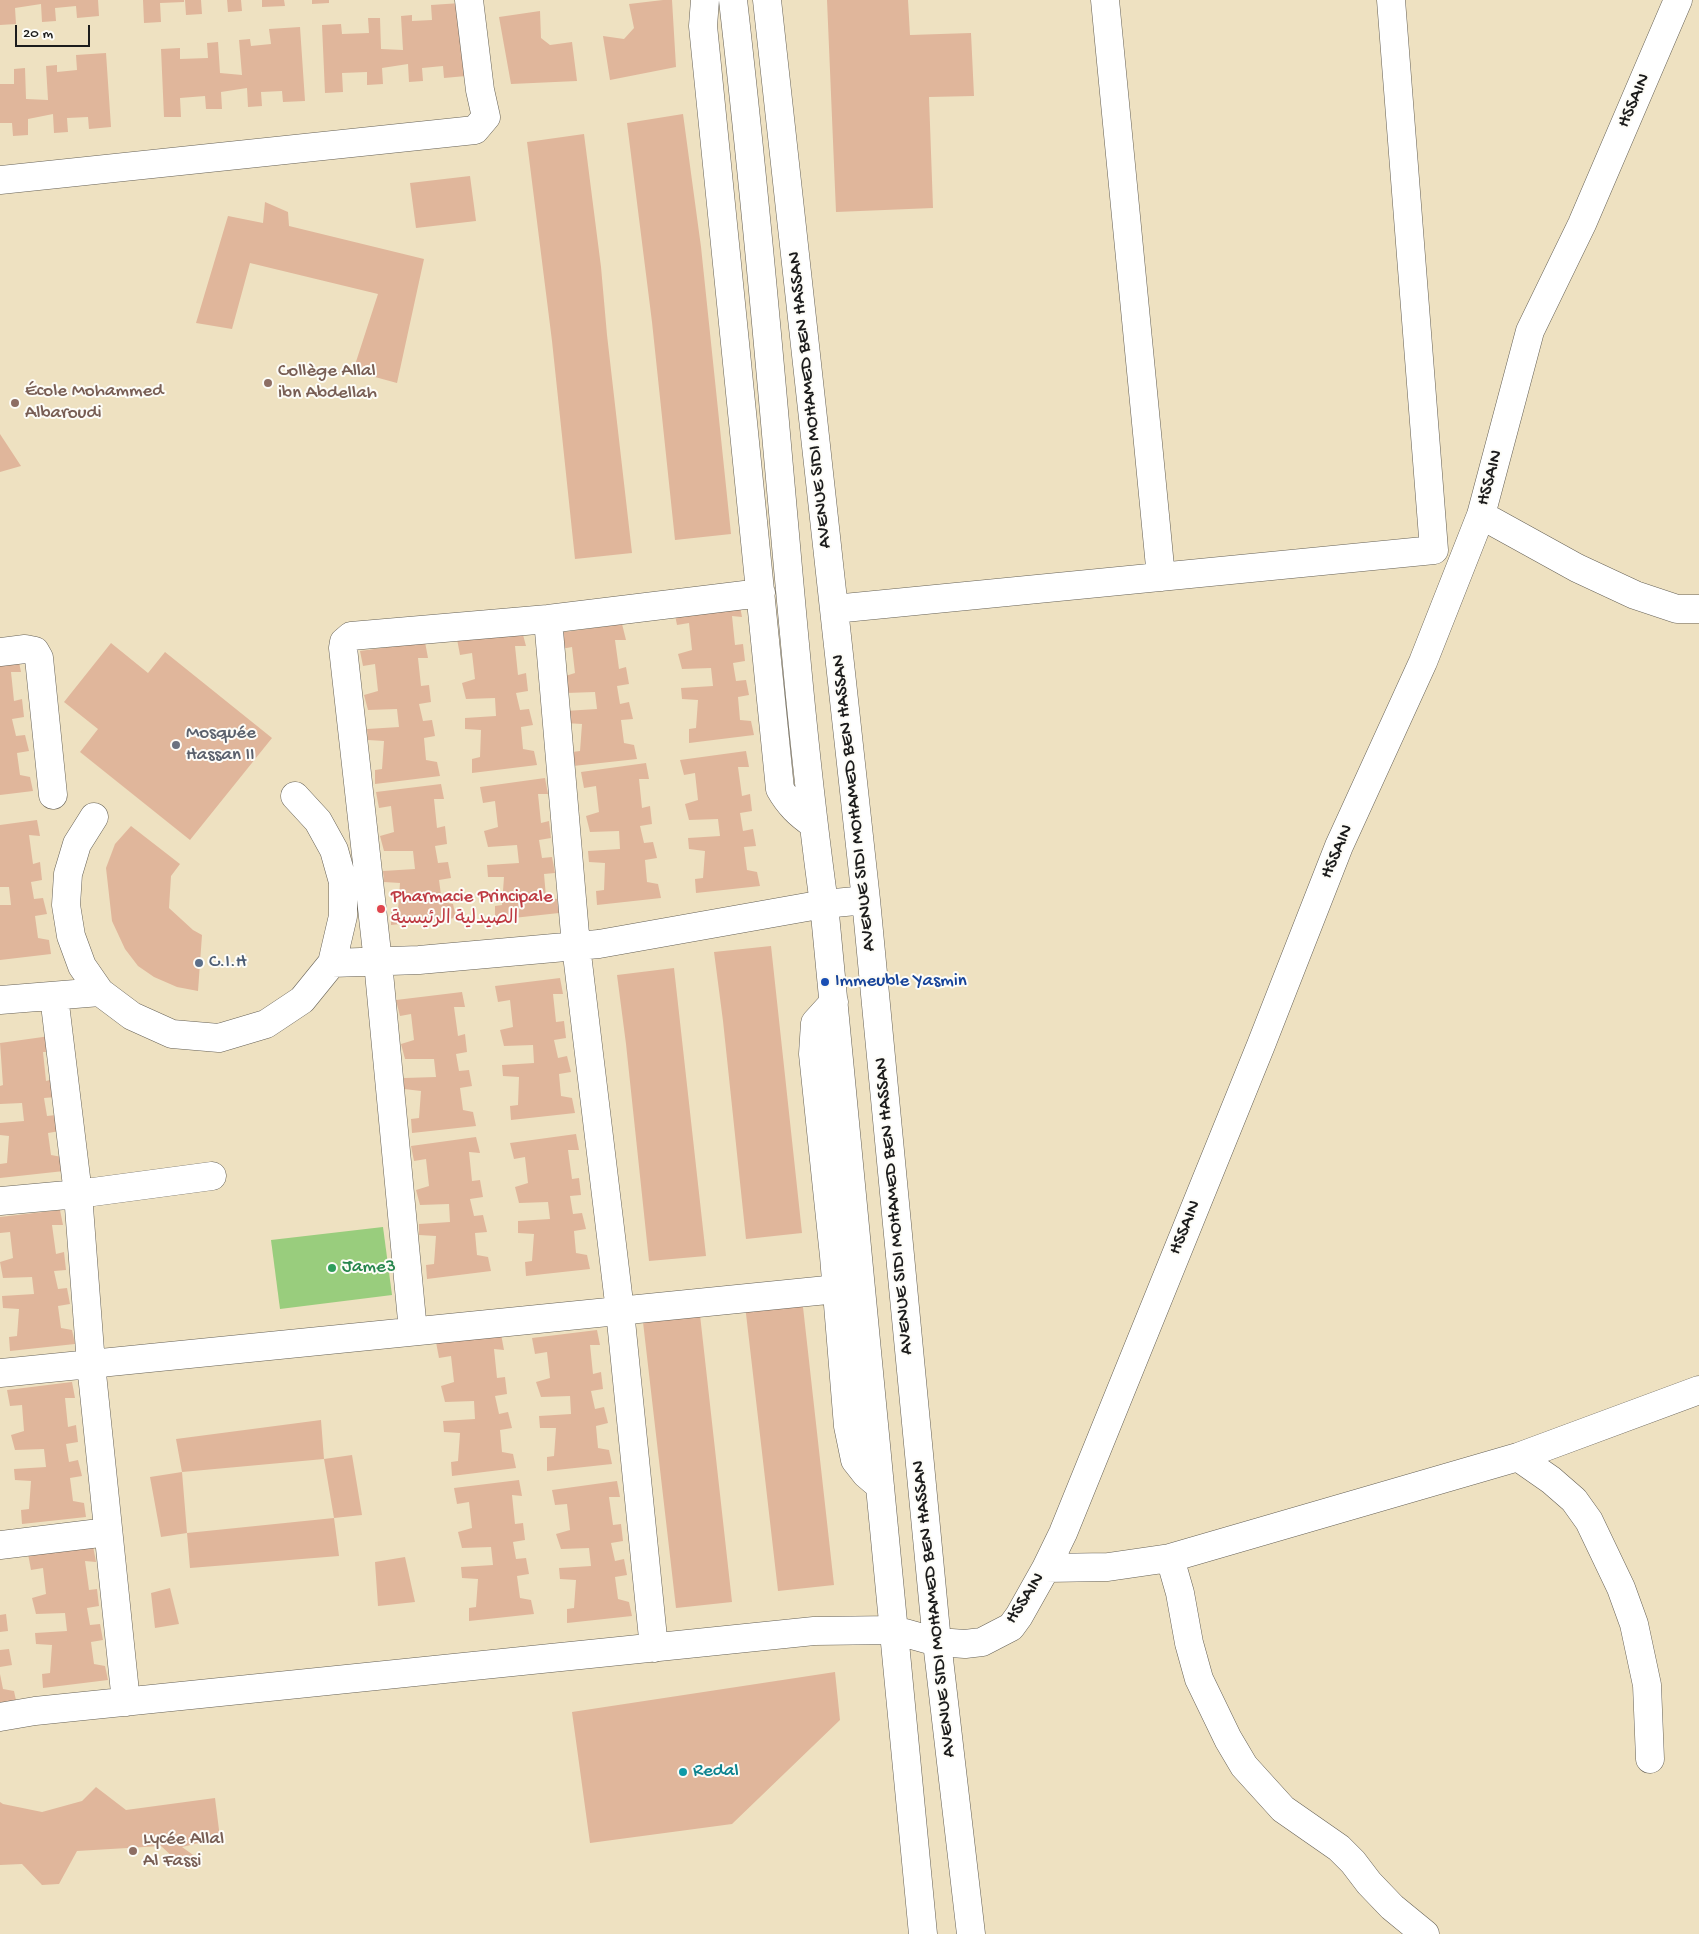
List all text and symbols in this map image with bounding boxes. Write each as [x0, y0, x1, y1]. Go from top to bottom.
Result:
scale bar [18, 15, 92, 47]
text: 20 m [23, 25, 53, 43]
street label: HSSAIN [1613, 70, 1657, 132]
street label: AVENUE SIDI MOHAMED BEN HASSAN [784, 250, 838, 550]
place label: Collège Allal ibn Abdellah [278, 361, 377, 405]
marker: Collège Allal ibn Abdellah [262, 377, 274, 389]
place label: École Mohammed Albaroudi [25, 381, 163, 425]
marker: École Mohammed Albaroudi [9, 397, 21, 409]
street label: HSSAIN [1473, 448, 1509, 508]
street label: AVENUE SIDI MOHAMED BEN HASSAN [828, 653, 882, 953]
place label: Mosquée Hassan II [186, 723, 256, 767]
marker: Mosquée Hassan II [170, 739, 182, 751]
street label: HSSAIN [1316, 821, 1360, 883]
place label: Pharmacie Principale الصيدلية الرئيسية [391, 887, 553, 931]
marker: Pharmacie Principale الصيدلية الرئيسية [375, 903, 387, 915]
place label: C.I.H [209, 952, 247, 974]
marker: C.I.H [193, 957, 205, 969]
place label: Immeuble Yasmin [835, 971, 967, 993]
marker: Immeuble Yasmin [819, 976, 831, 988]
street label: AVENUE SIDI MOHAMED BEN HASSAN [871, 1056, 919, 1356]
street label: HSSAIN [1165, 1197, 1207, 1259]
place label: Jame3 [342, 1257, 396, 1279]
marker: Jame3 [326, 1262, 338, 1274]
street label: AVENUE SIDI MOHAMED BEN HASSAN [908, 1459, 962, 1759]
street label: HSSAIN [1001, 1569, 1051, 1629]
place label: Redal [693, 1761, 739, 1783]
marker: Redal [677, 1766, 689, 1778]
place label: Lycée Allal Al Fassi [143, 1829, 224, 1873]
marker: Lycée Allal Al Fassi [127, 1845, 139, 1857]

